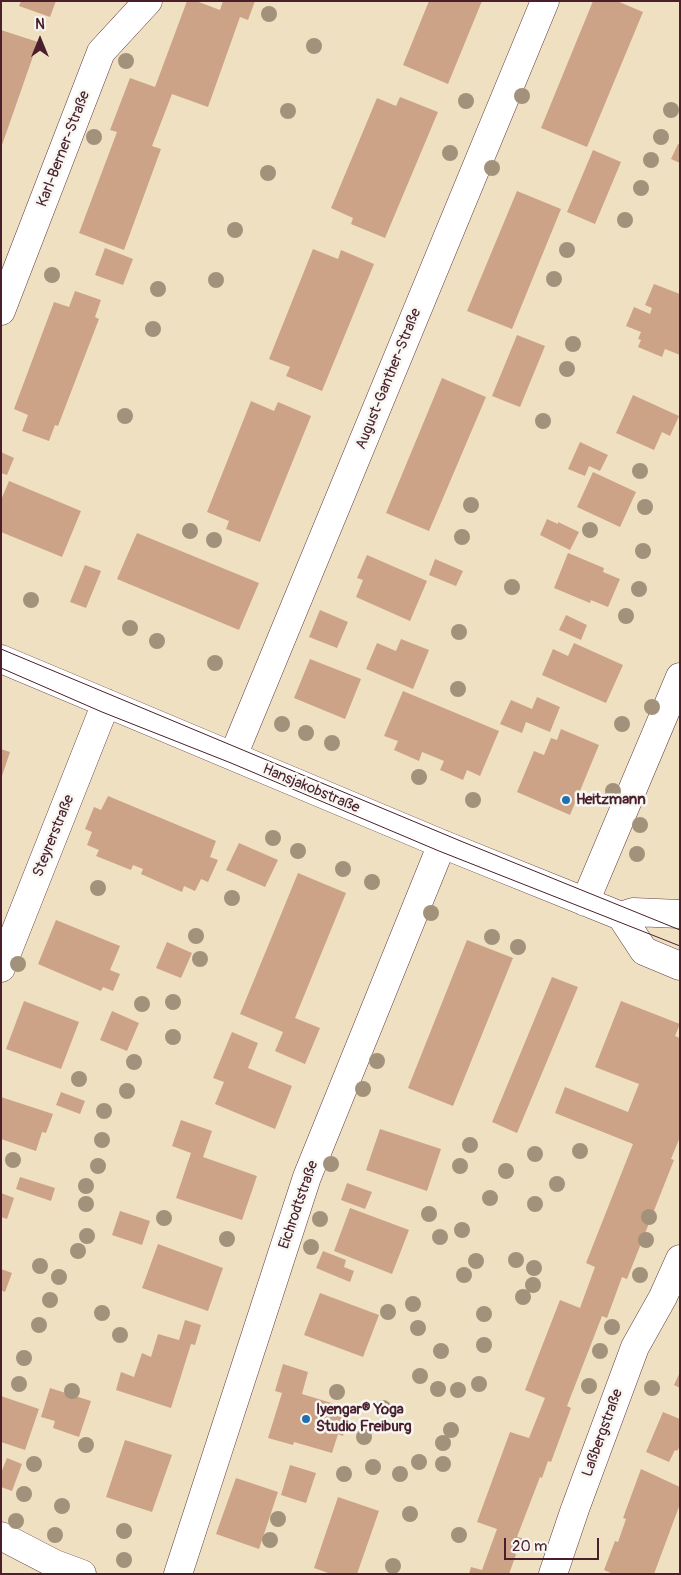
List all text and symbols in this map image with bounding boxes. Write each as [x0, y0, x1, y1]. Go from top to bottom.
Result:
north arrow [15, 15, 65, 65]
text: N [35, 16, 45, 33]
street label: Karl-Berner-Straße [34, 88, 94, 210]
street label: August-Ganther-Straße [352, 306, 426, 452]
street label: Hansjakobstraße [260, 760, 362, 818]
place label: Heitzmann [576, 791, 646, 809]
street label: Steyrerstraße [29, 792, 79, 880]
marker: Heitzmann [560, 794, 572, 806]
street label: Eichrodtstraße [275, 1158, 323, 1252]
street label: Laßbergstraße [579, 1387, 627, 1479]
place label: Iyengar® Yoga Studio Freiburg [316, 1401, 412, 1436]
marker: Iyengar® Yoga Studio Freiburg [300, 1413, 312, 1425]
scale bar [506, 1528, 601, 1560]
text: 20 m [512, 1537, 547, 1556]

